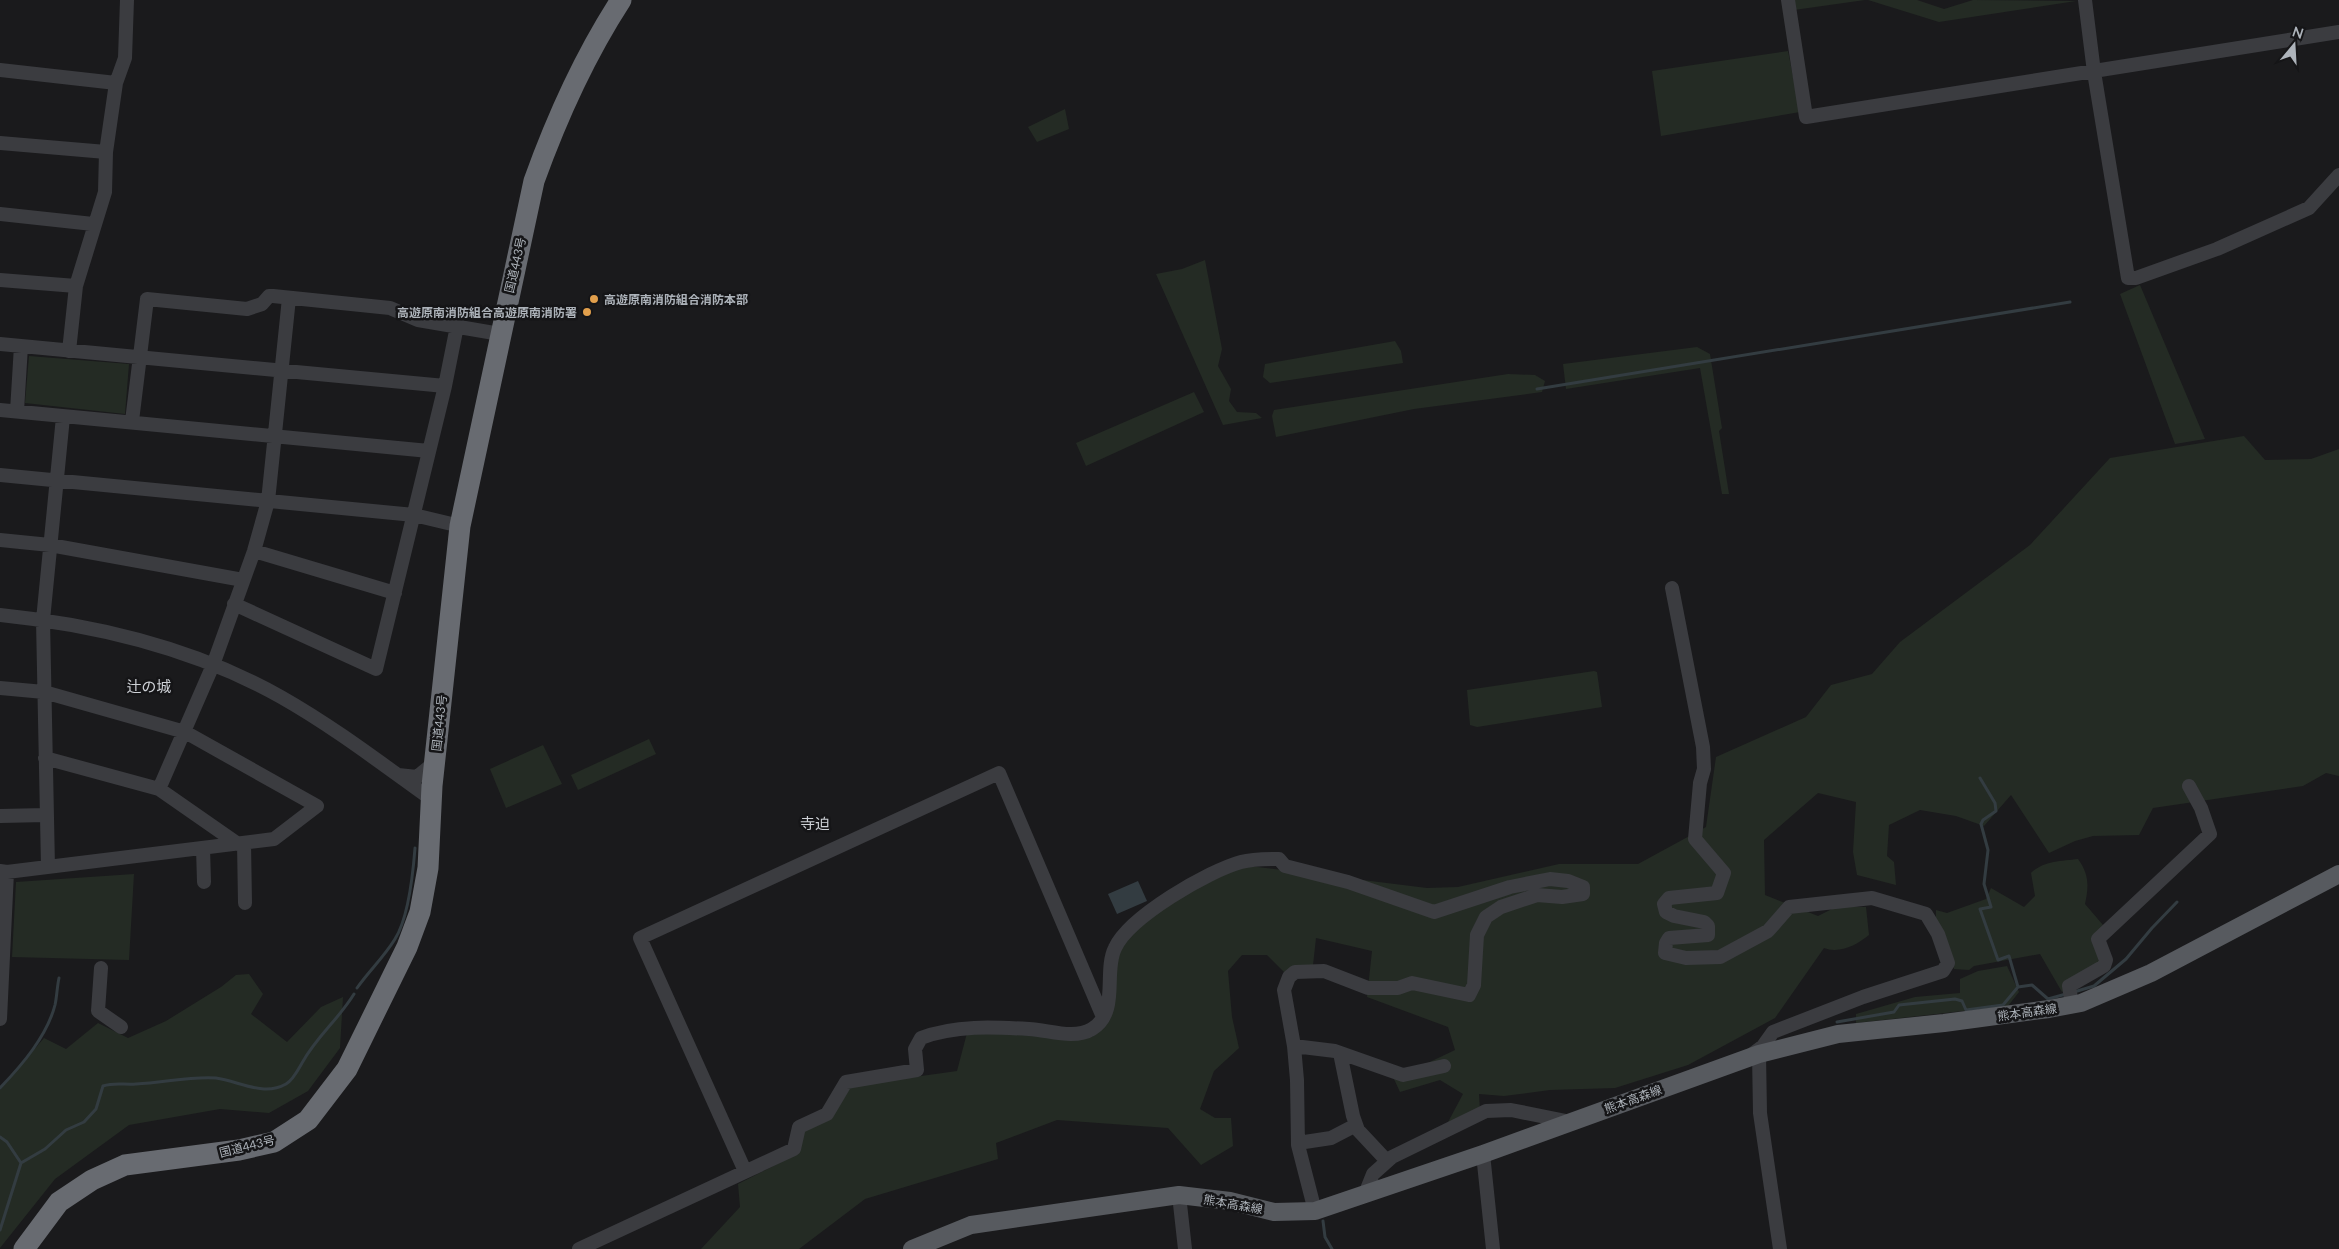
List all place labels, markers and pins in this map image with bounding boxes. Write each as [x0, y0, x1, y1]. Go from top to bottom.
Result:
place label: 高遊原南消防組合消防本部 [604, 292, 748, 307]
marker: 高遊原南消防組合消防本部 [588, 293, 600, 305]
place label: 高遊原南消防組合高遊原南消防署 [397, 305, 577, 320]
marker: 高遊原南消防組合高遊原南消防署 [581, 306, 593, 318]

